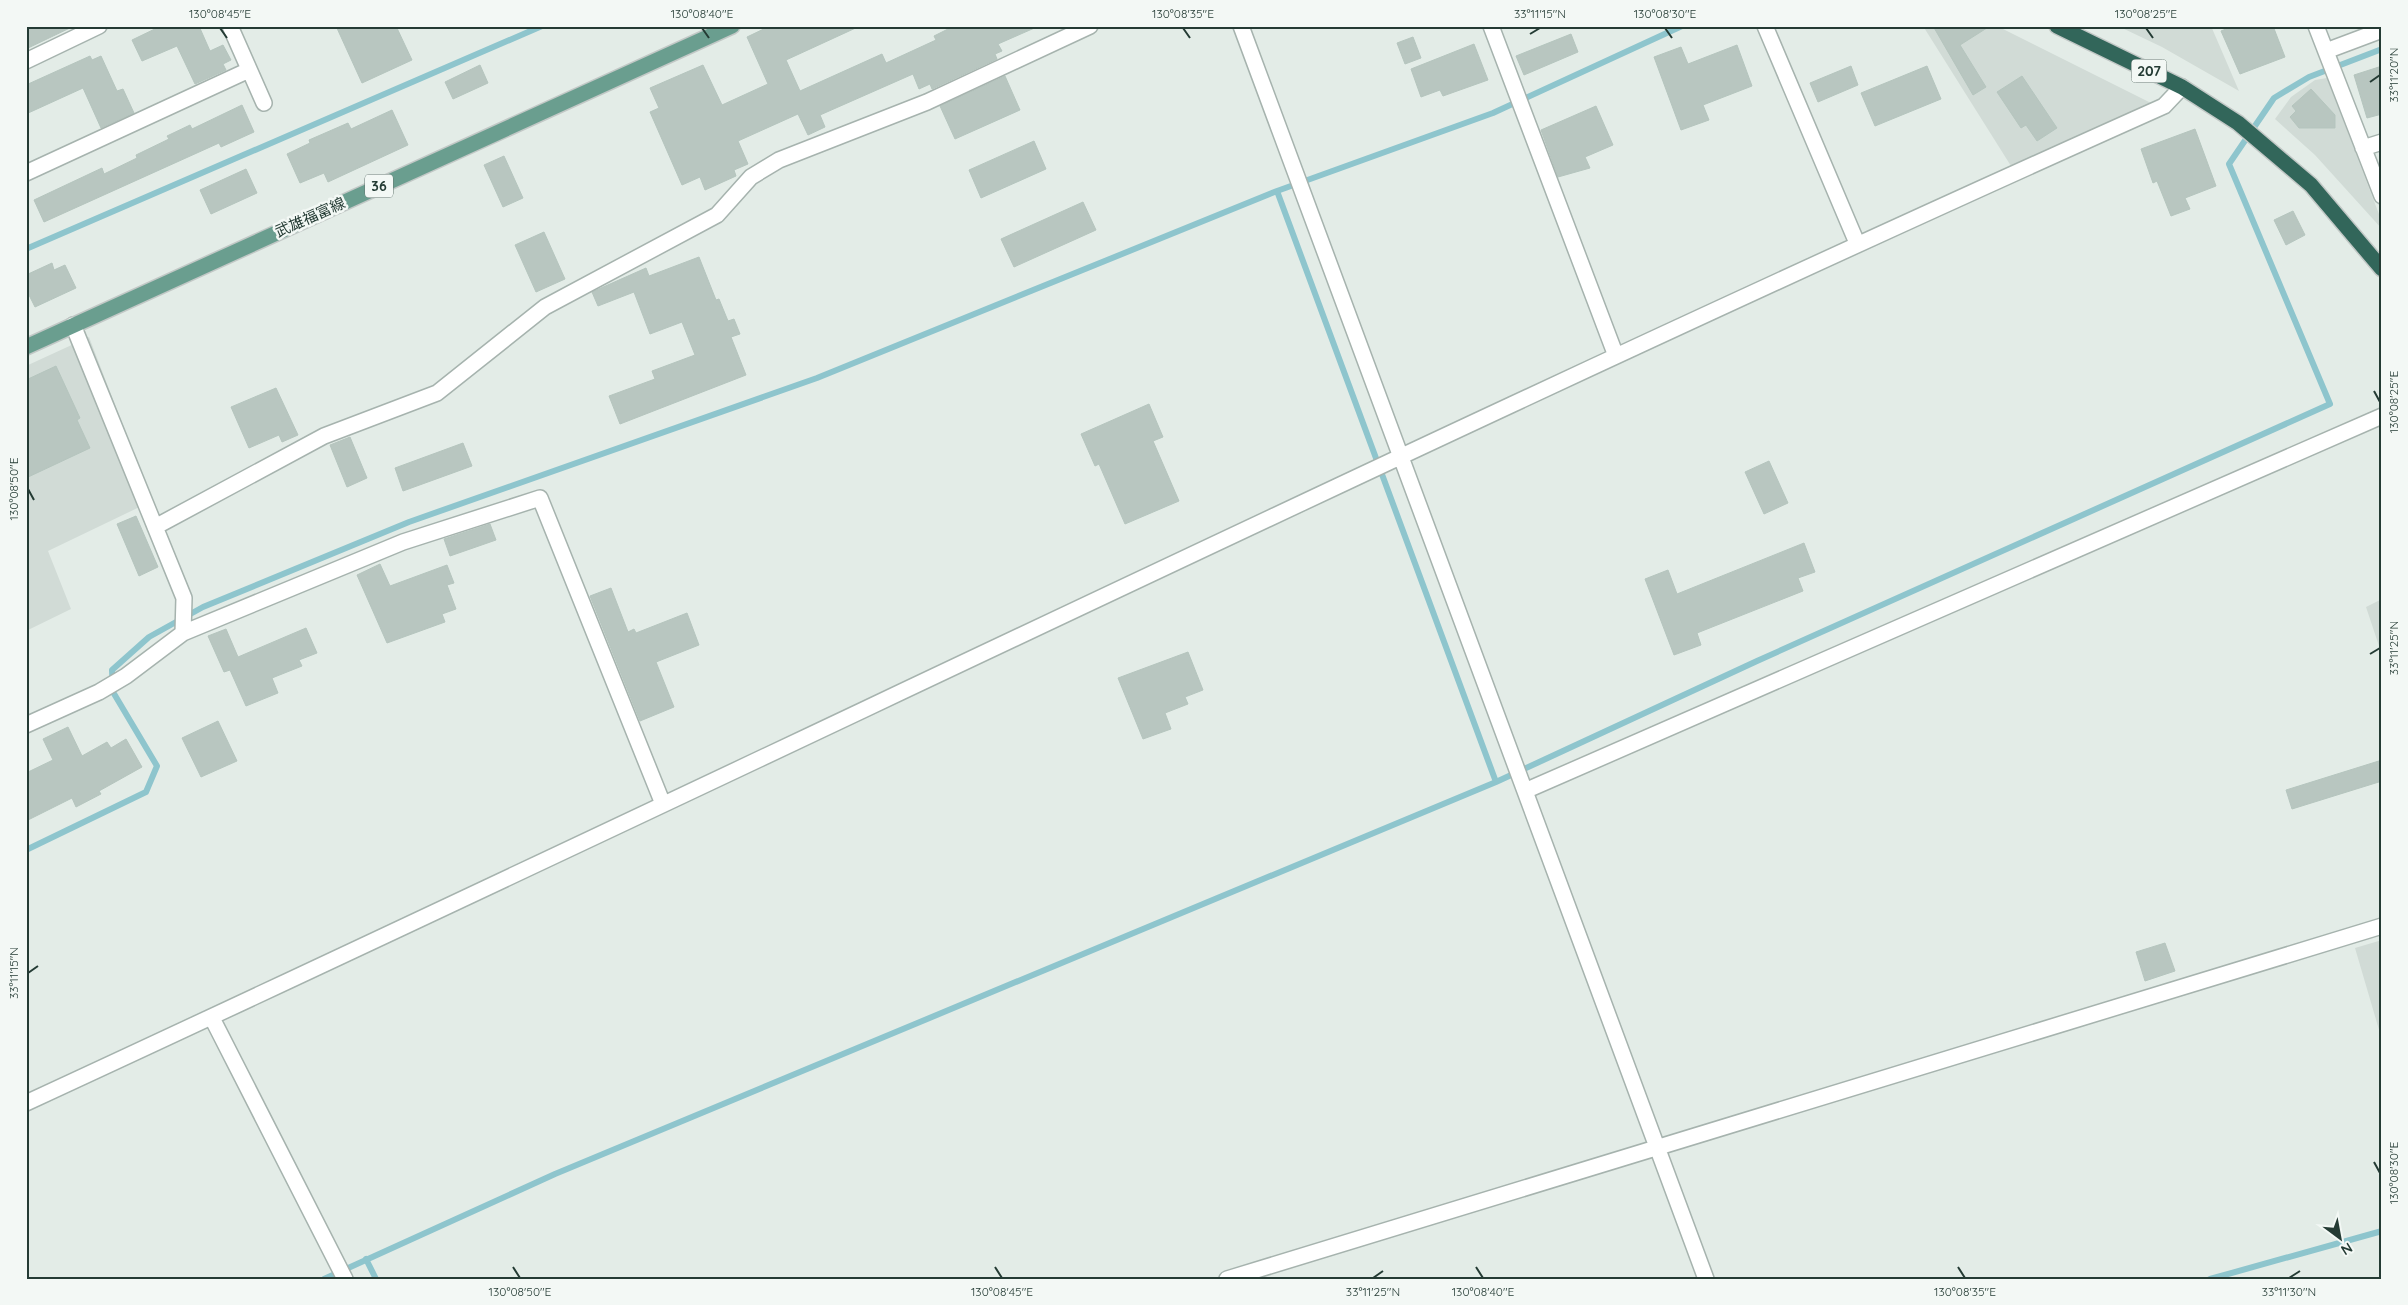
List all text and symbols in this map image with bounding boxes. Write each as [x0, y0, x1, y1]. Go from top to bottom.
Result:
text: 130°08'45"E [189, 6, 251, 21]
text: 130°08'40"E [671, 6, 734, 21]
text: 130°08'35"E [1152, 6, 1214, 21]
text: 33°11'15"N [1514, 6, 1566, 21]
text: 130°08'30"E [1634, 6, 1696, 21]
text: 130°08'25"E [2115, 6, 2177, 21]
text: 33°11'20"N [2386, 48, 2401, 102]
road number: 207 [2132, 59, 2166, 82]
road number: 36 [365, 175, 393, 198]
street label: 武雄福富線 [272, 193, 348, 241]
text: 130°08'25"E [2386, 371, 2401, 433]
text: 130°08'50"E [6, 457, 21, 520]
text: 33°11'25"N [2386, 621, 2401, 675]
text: 33°11'15"N [6, 947, 21, 999]
text: 130°08'30"E [2386, 1142, 2401, 1204]
north arrow [2316, 1212, 2366, 1262]
text: N [2338, 1239, 2356, 1259]
text: 130°08'50"E [489, 1284, 552, 1299]
text: 130°08'45"E [971, 1284, 1033, 1299]
text: 33°11'25"N [1346, 1284, 1400, 1299]
text: 130°08'40"E [1452, 1284, 1515, 1299]
text: 130°08'35"E [1934, 1284, 1996, 1299]
text: 33°11'30"N [2262, 1284, 2316, 1299]

